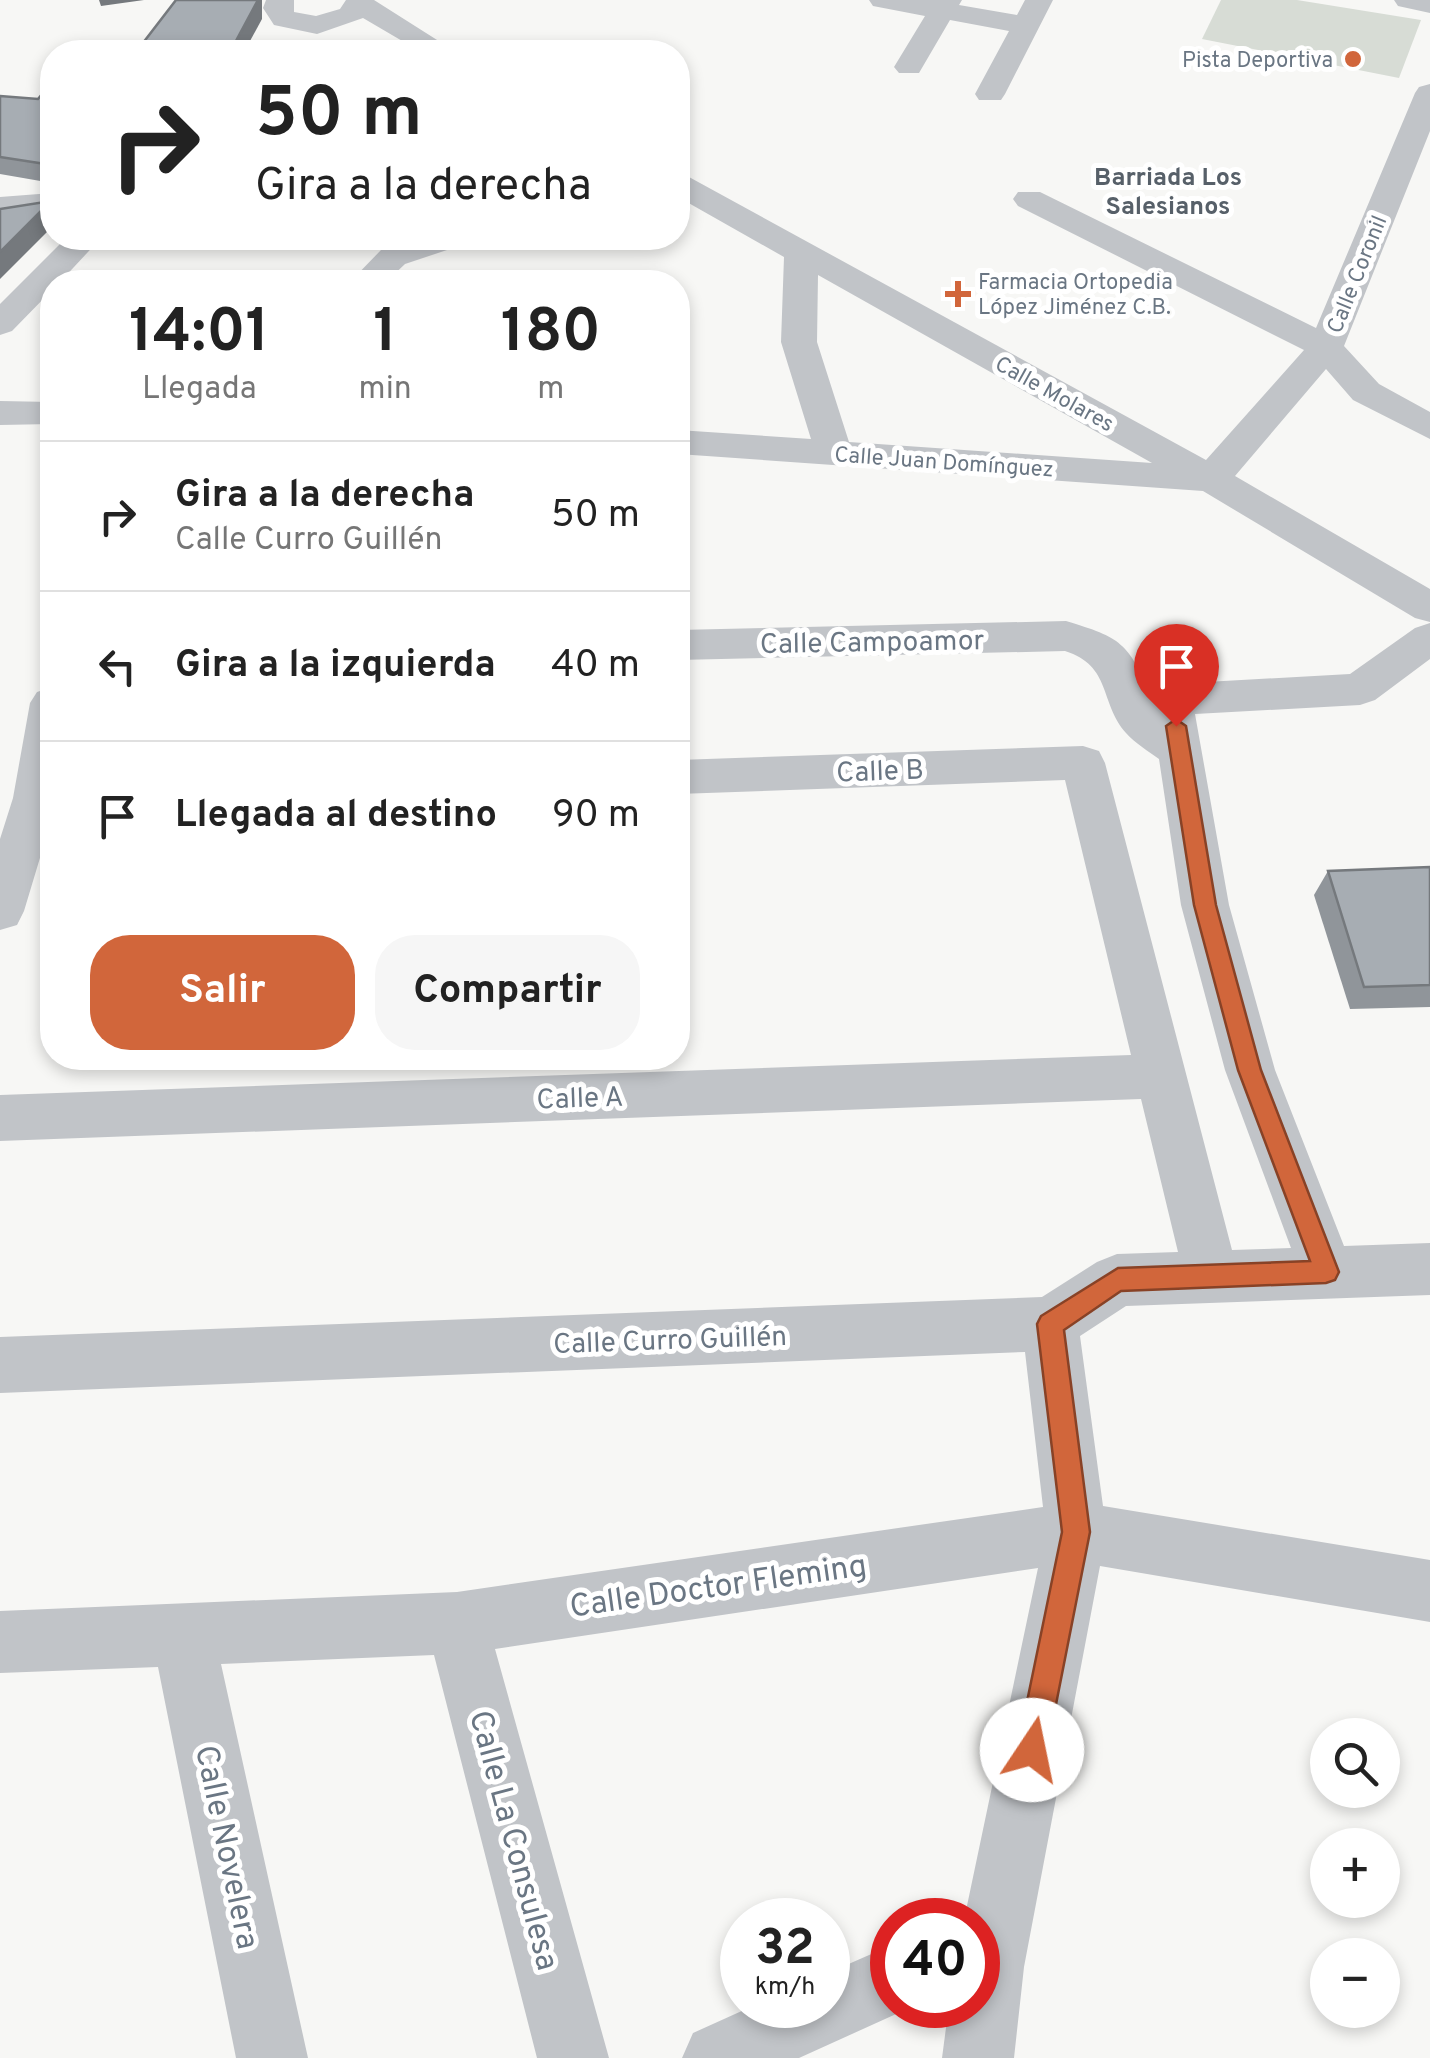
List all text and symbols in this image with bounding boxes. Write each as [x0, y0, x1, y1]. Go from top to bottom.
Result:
place label: Pista Deportiva [1182, 48, 1333, 75]
marker: Pista Deportiva [1342, 48, 1364, 70]
text: 50 m [255, 72, 422, 161]
icon: right [90, 80, 220, 210]
text: Gira a la derecha [255, 159, 592, 216]
district label: Barriada Los Salesianos [1094, 163, 1242, 224]
street label: Calle Coronil [1322, 212, 1394, 338]
place label: Farmacia Ortopedia López Jiménez C.B. [978, 270, 1173, 322]
marker: Farmacia Ortopedia López Jiménez C.B. [947, 283, 969, 305]
text: 14:01 [129, 297, 270, 373]
text: 1 [373, 297, 397, 373]
text: 180 [501, 297, 601, 373]
street label: Calle Molares [990, 351, 1118, 439]
text: Llegada [142, 370, 256, 410]
text: min [359, 370, 412, 410]
text: m [537, 370, 564, 410]
street label: Calle Juan Domínguez [833, 442, 1054, 485]
text: Gira a la derecha [175, 472, 474, 521]
icon: right [90, 489, 145, 544]
text: 50 m [551, 492, 640, 541]
text: Calle Curro Guillén [175, 521, 442, 561]
street label: Calle Campoamor [760, 624, 985, 664]
pin [1134, 624, 1219, 727]
icon: left [90, 639, 145, 694]
icon: arrive [1149, 639, 1204, 694]
text: Gira a la izquierda [175, 642, 496, 691]
text: 40 m [551, 642, 640, 691]
street label: Calle B [836, 753, 924, 793]
icon: arrive [90, 789, 145, 844]
text: Llegada al destino [175, 792, 497, 841]
text: 90 m [552, 792, 640, 841]
button: Salir [90, 935, 355, 1050]
button: Compartir [375, 935, 640, 1050]
street label: Calle A [536, 1080, 624, 1120]
street label: Calle Curro Guillén [553, 1320, 788, 1364]
street label: Calle Doctor Fleming [567, 1547, 870, 1629]
position arrow [980, 1698, 1084, 1802]
street label: Calle La Consulesa [458, 1706, 566, 1975]
map controls [1310, 1718, 1400, 2028]
button: search [1310, 1718, 1400, 1808]
street label: Calle Novelera [184, 1742, 266, 1953]
button: + [1310, 1828, 1400, 1918]
speed limit sign: 40 [870, 1898, 1000, 2028]
text: 32 [755, 1919, 815, 1982]
button: − [1310, 1938, 1400, 2028]
text: km/h [755, 1972, 815, 2004]

